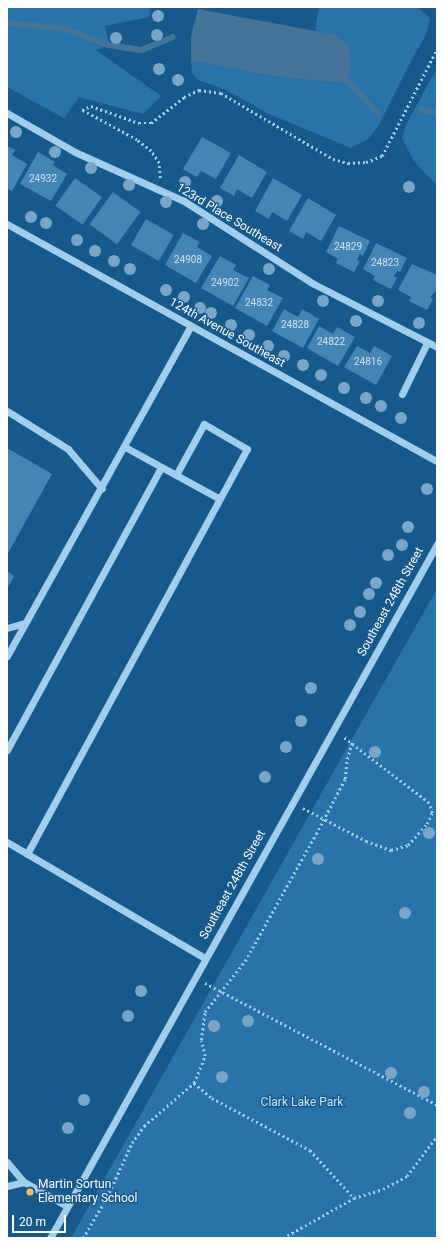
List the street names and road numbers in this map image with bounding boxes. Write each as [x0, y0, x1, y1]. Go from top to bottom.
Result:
street label: 123rd Place Southeast [174, 181, 284, 255]
street label: 124th Avenue Southeast [167, 295, 287, 371]
street label: Southeast 248th Street [355, 545, 427, 659]
street label: Southeast 248th Street [197, 828, 269, 942]

